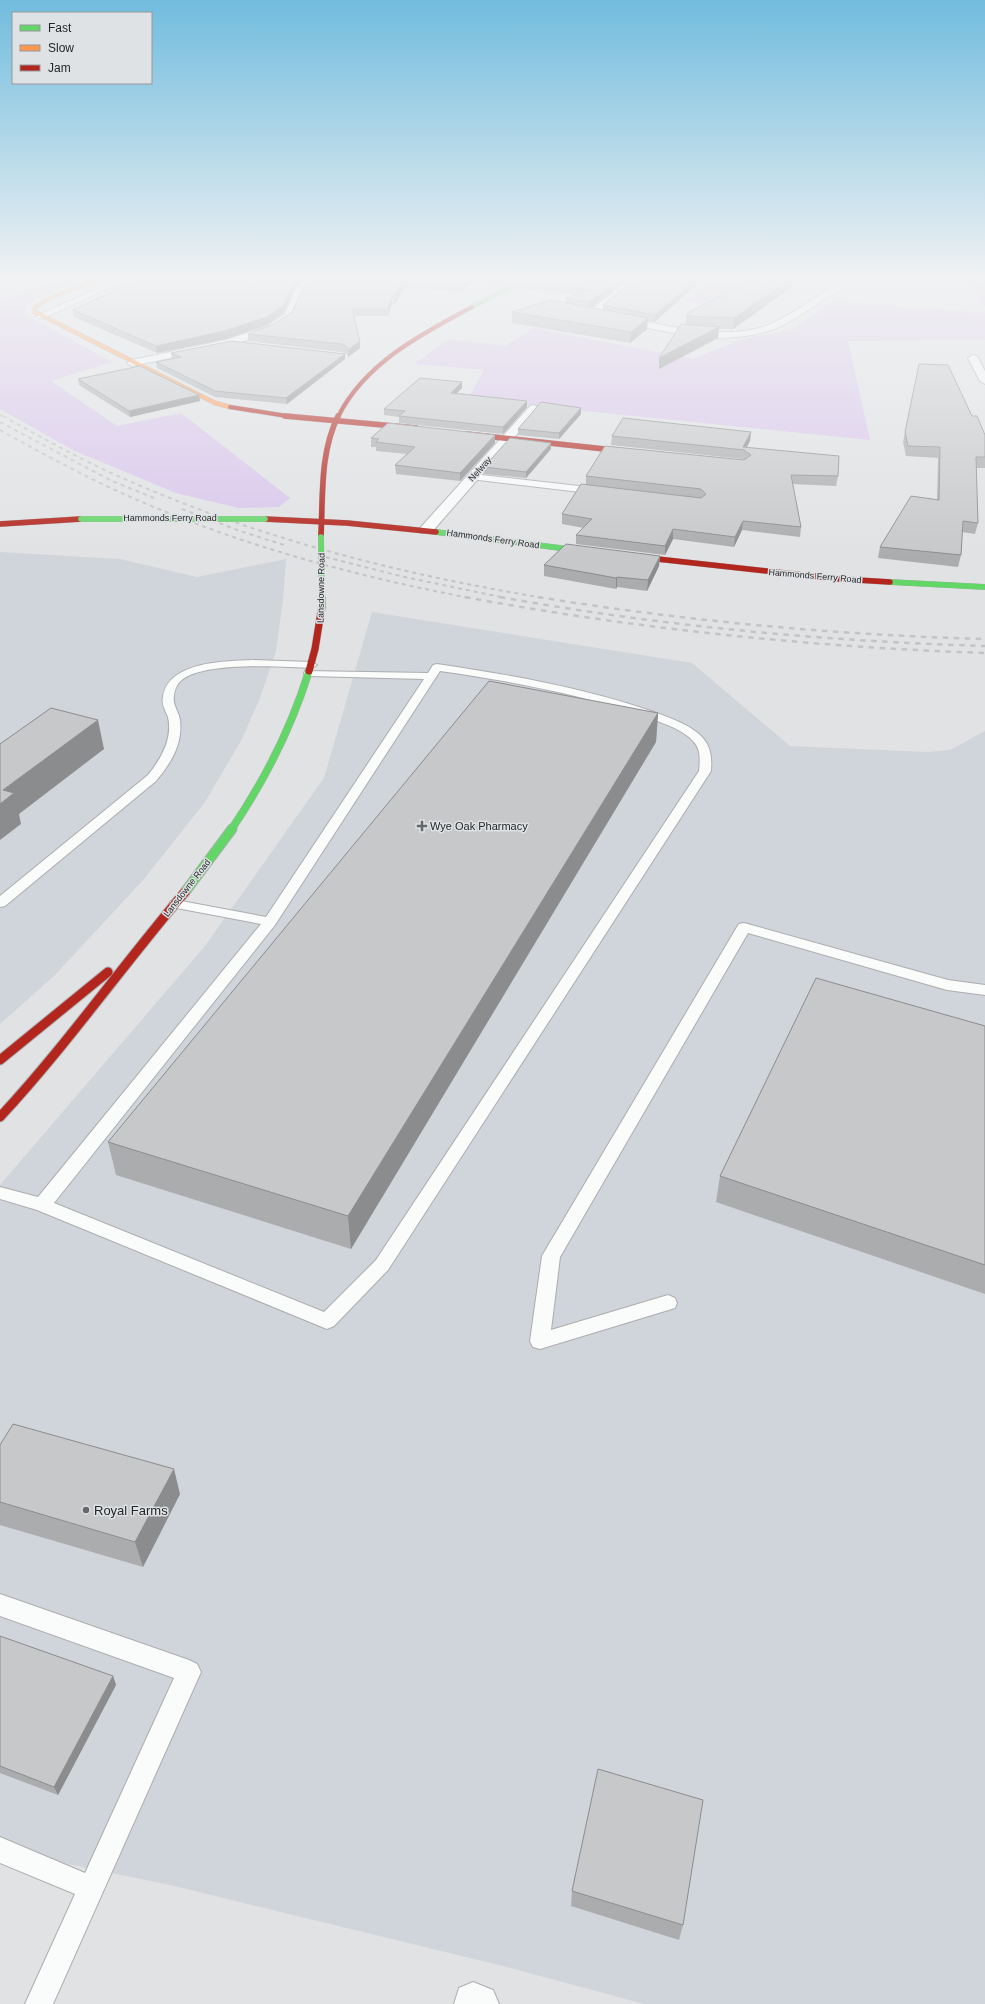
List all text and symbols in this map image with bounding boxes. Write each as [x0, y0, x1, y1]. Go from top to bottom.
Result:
legend [12, 12, 152, 84]
text: Fast [48, 21, 72, 35]
text: Slow [48, 41, 74, 55]
text: Jam [48, 61, 71, 75]
street label: Nelway [466, 454, 494, 483]
street label: Hammonds Ferry Road [123, 513, 217, 523]
street label: Hammonds Ferry Road [446, 528, 540, 550]
street label: Lansdowne Road [315, 553, 327, 623]
street label: Hammonds Ferry Road [768, 567, 862, 585]
place label: Wye Oak Pharmacy [430, 820, 528, 832]
marker: Wye Oak Pharmacy [417, 821, 427, 831]
street label: Lansdowne Road [161, 857, 213, 919]
place label: Royal Farms [94, 1503, 168, 1518]
marker: Royal Farms [81, 1505, 91, 1515]

